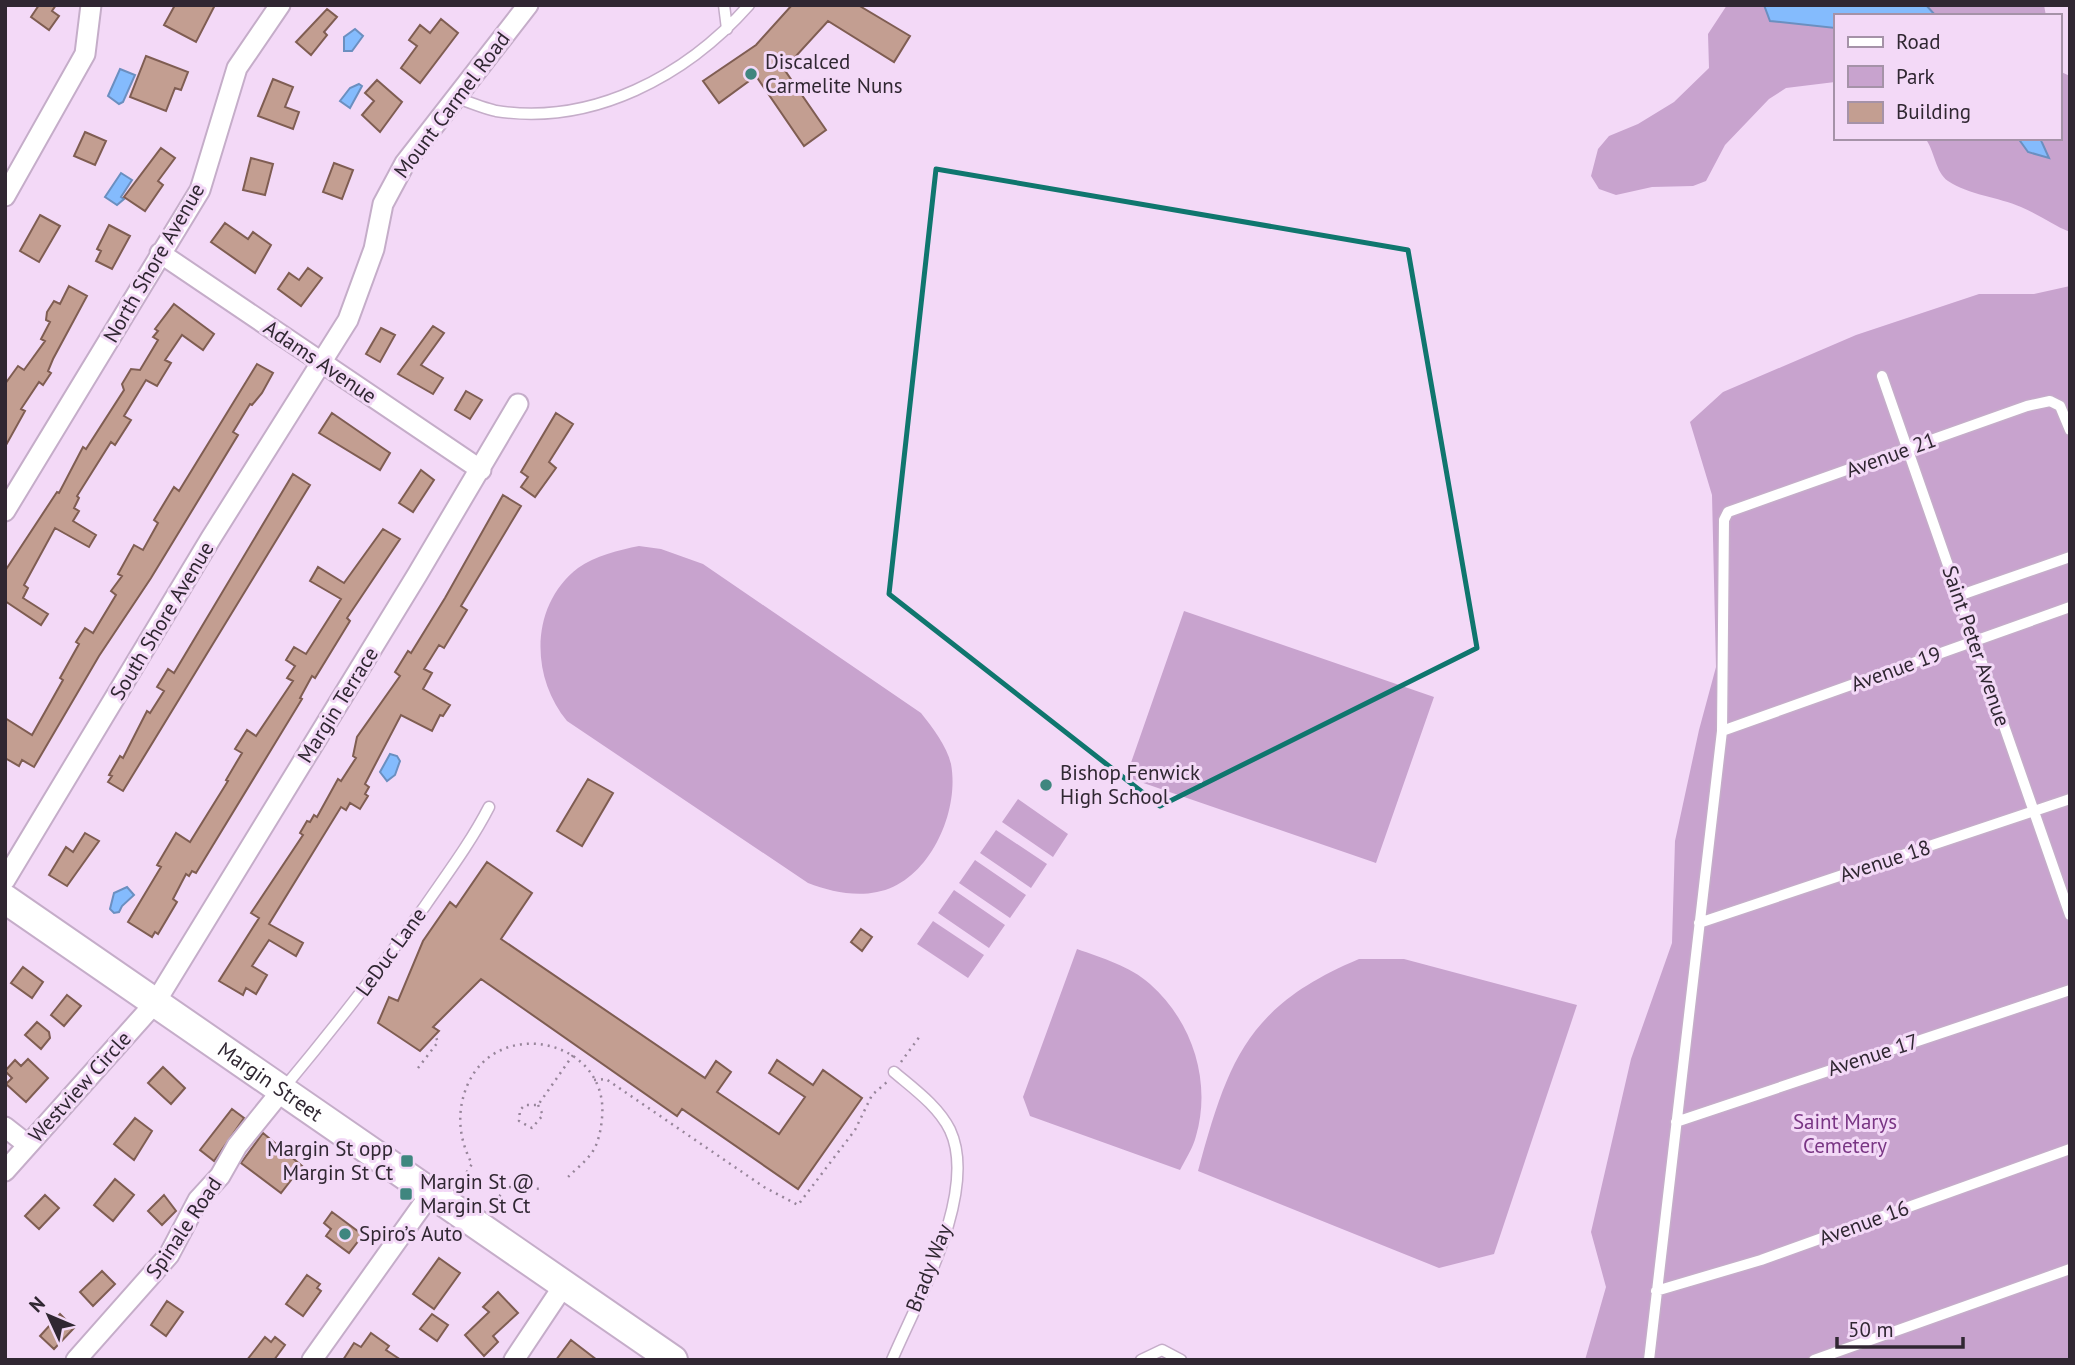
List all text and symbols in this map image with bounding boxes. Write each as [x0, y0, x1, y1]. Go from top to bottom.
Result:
legend [1834, 14, 2061, 140]
street label: Mount Carmel Road [388, 26, 515, 183]
text: Road [1896, 28, 1940, 55]
place label: Discalced Carmelite Nuns [765, 48, 903, 99]
text: Park [1896, 63, 1935, 90]
marker: Discalced Carmelite Nuns [743, 66, 759, 82]
text: Building [1896, 98, 1971, 125]
street label: North Shore Avenue [97, 178, 210, 347]
street label: Adams Avenue [259, 314, 382, 409]
street label: Avenue 21 [1842, 426, 1940, 483]
street label: South Shore Avenue [104, 537, 220, 705]
street label: Saint Peter Avenue [1936, 562, 2017, 730]
street label: Avenue 19 [1847, 640, 1945, 697]
street label: Margin Terrace [291, 642, 384, 768]
place label: Bishop Fenwick High School [1060, 759, 1200, 810]
marker: Bishop Fenwick High School [1038, 777, 1054, 793]
street label: Avenue 18 [1836, 833, 1934, 888]
street label: LeDuc Lane [349, 902, 432, 1001]
street label: Westview Circle [22, 1025, 137, 1148]
street label: Avenue 17 [1824, 1027, 1922, 1082]
street label: Margin Street [212, 1036, 328, 1127]
park label: Saint Marys Cemetery [1793, 1108, 1897, 1159]
place label: Margin St opp Margin St Ct [267, 1135, 393, 1186]
marker: Margin St opp Margin St Ct [399, 1153, 415, 1169]
place label: Margin St @ Margin St Ct [420, 1168, 534, 1219]
street label: Spinale Road [140, 1172, 227, 1284]
marker: Margin St @ Margin St Ct [398, 1186, 414, 1202]
street label: Avenue 16 [1815, 1194, 1913, 1251]
place label: Spiro’s Auto [359, 1220, 463, 1247]
street label: Brady Way [899, 1220, 958, 1316]
marker: Spiro’s Auto [337, 1226, 353, 1242]
north arrow [14, 1281, 84, 1351]
text: N [24, 1291, 50, 1317]
scale bar [1837, 1306, 1963, 1350]
text: 50 m [1848, 1316, 1894, 1343]

